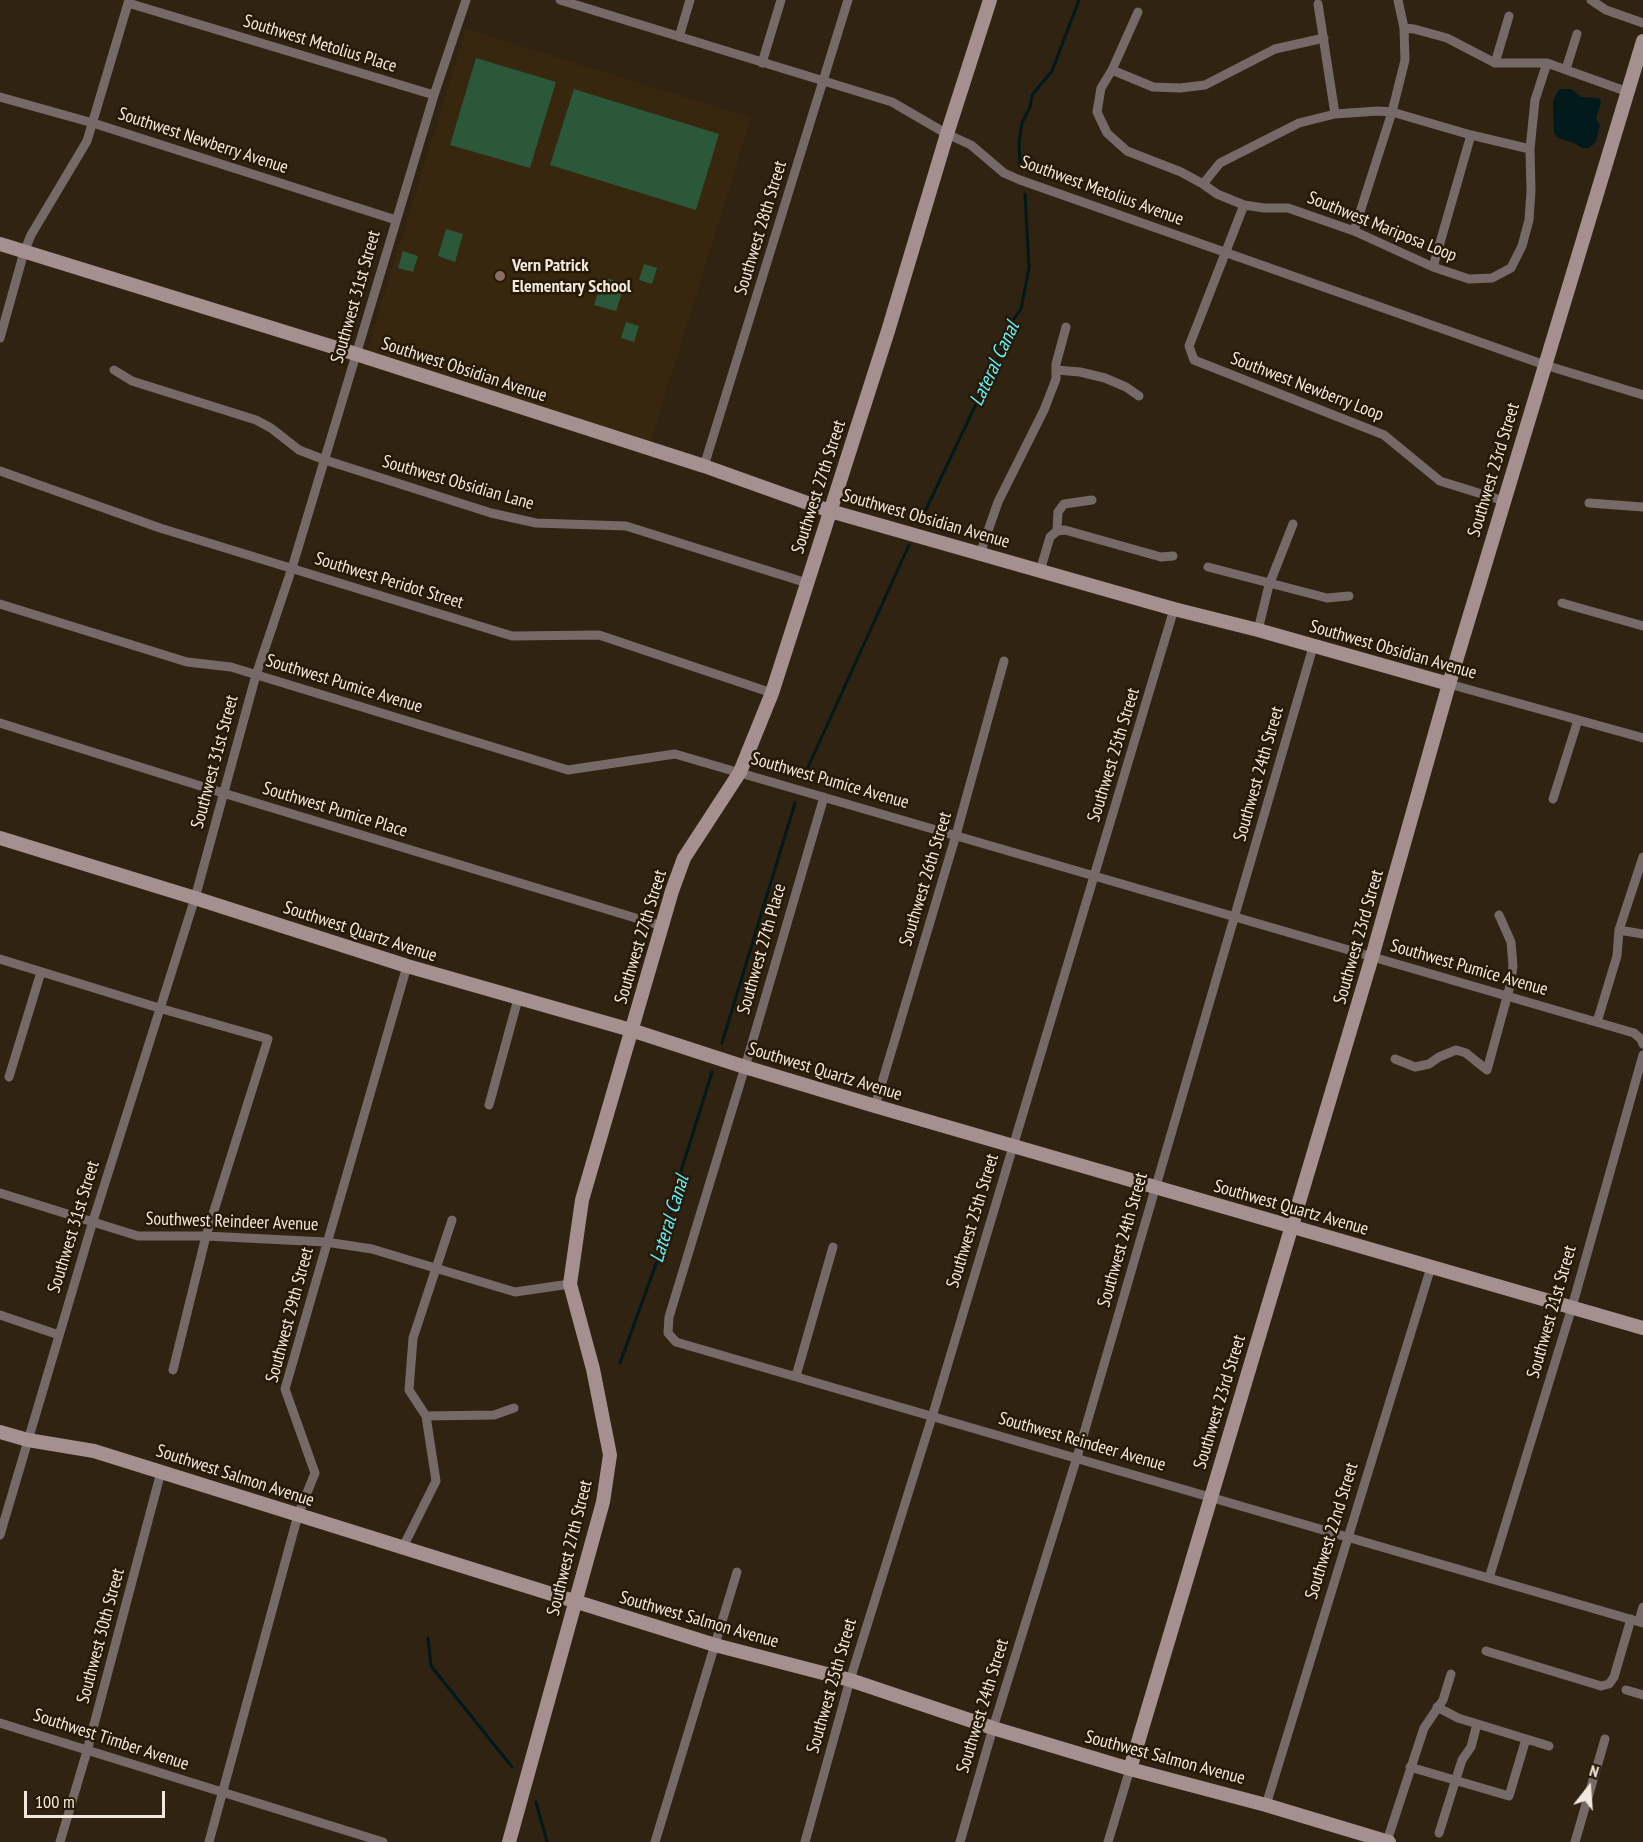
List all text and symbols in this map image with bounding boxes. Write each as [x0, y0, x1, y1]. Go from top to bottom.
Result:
street label: Southwest Metolius Place [241, 10, 399, 78]
street label: Southwest Newberry Avenue [115, 103, 291, 179]
street label: Southwest Metolius Avenue [1018, 151, 1186, 231]
street label: Southwest 28th Street [730, 158, 792, 298]
street label: Southwest Mariposa Loop [1304, 187, 1460, 267]
street label: Southwest 31st Street [327, 228, 385, 366]
place label: Vern Patrick Elementary School [512, 255, 631, 298]
marker: Vern Patrick Elementary School [493, 269, 507, 283]
water label: Lateral Canal [965, 318, 1025, 410]
street label: Southwest Obsidian Avenue [379, 333, 549, 407]
street label: Southwest Newberry Loop [1227, 348, 1387, 426]
street label: Southwest 23rd Street [1463, 400, 1525, 540]
street label: Southwest 27th Street [787, 418, 851, 556]
street label: Southwest Obsidian Lane [380, 451, 536, 515]
street label: Southwest Obsidian Avenue [840, 485, 1012, 553]
street label: Southwest Peridot Street [312, 548, 466, 614]
street label: Southwest Obsidian Avenue [1307, 616, 1479, 684]
street label: Southwest Pumice Avenue [263, 650, 425, 718]
street label: Southwest 25th Street [1083, 685, 1145, 825]
street label: Southwest 31st Street [187, 693, 243, 831]
street label: Southwest 24th Street [1229, 704, 1289, 844]
street label: Southwest Pumice Avenue [749, 748, 911, 814]
street label: Southwest Pumice Place [260, 778, 410, 842]
street label: Southwest 26th Street [895, 809, 957, 949]
street label: Southwest 27th Street [610, 867, 672, 1007]
street label: Southwest 23rd Street [1329, 867, 1389, 1007]
street label: Southwest 27th Place [733, 881, 791, 1017]
street label: Southwest Quartz Avenue [281, 897, 439, 967]
street label: Southwest Pumice Avenue [1388, 935, 1550, 1001]
street label: Southwest Quartz Avenue [745, 1038, 905, 1106]
street label: Southwest 25th Street [942, 1151, 1004, 1291]
street label: Southwest 31st Street [44, 1158, 104, 1296]
street label: Southwest 24th Street [1093, 1170, 1153, 1310]
water label: Lateral Canal [645, 1172, 695, 1266]
street label: Southwest Quartz Avenue [1211, 1176, 1371, 1240]
street label: Southwest Reindeer Avenue [145, 1208, 319, 1236]
street label: Southwest 21st Street [1523, 1243, 1581, 1381]
street label: Southwest 29th Street [262, 1245, 318, 1385]
street label: Southwest 23rd Street [1189, 1332, 1251, 1472]
street label: Southwest Reindeer Avenue [996, 1408, 1168, 1476]
street label: Southwest Salmon Avenue [153, 1440, 317, 1512]
street label: Southwest 22nd Street [1301, 1460, 1363, 1602]
street label: Southwest 27th Street [543, 1478, 597, 1618]
street label: Southwest 30th Street [73, 1566, 129, 1706]
street label: Southwest Salmon Avenue [617, 1587, 781, 1653]
street label: Southwest 25th Street [802, 1616, 862, 1756]
street label: Southwest 24th Street [952, 1636, 1014, 1776]
street label: Southwest Timber Avenue [31, 1705, 191, 1775]
street label: Southwest Salmon Avenue [1083, 1726, 1247, 1790]
north arrow [1559, 1758, 1619, 1818]
text: N [1587, 1760, 1601, 1782]
scale bar [27, 1779, 168, 1817]
text: 100 m [35, 1790, 75, 1813]

